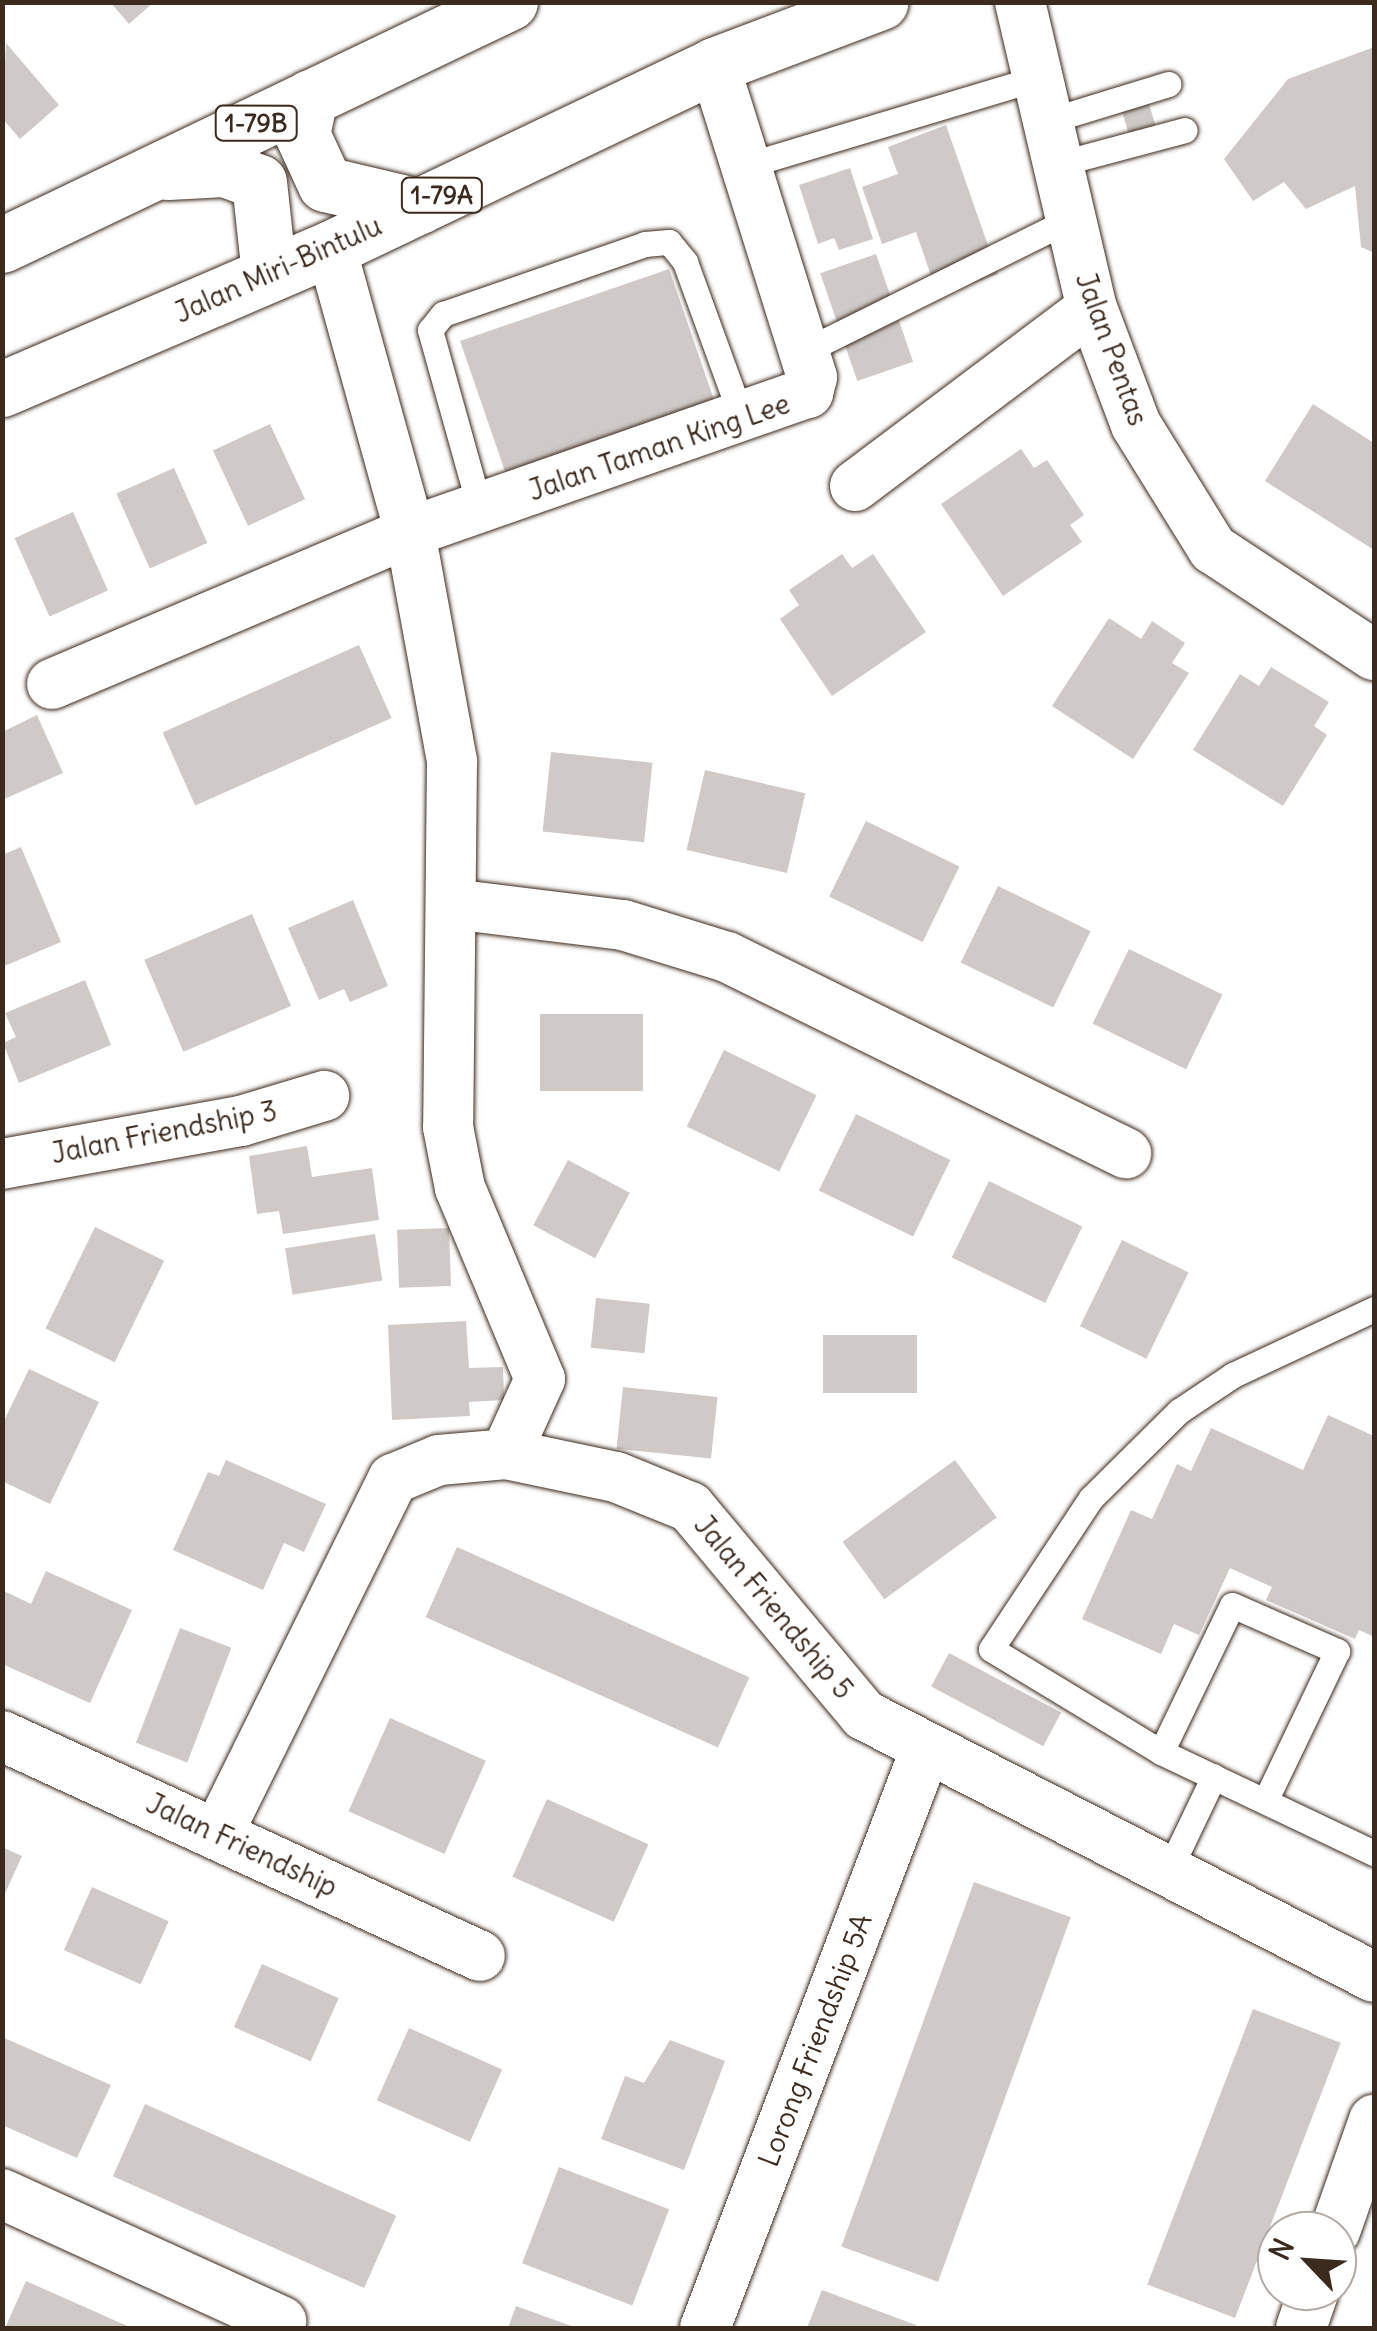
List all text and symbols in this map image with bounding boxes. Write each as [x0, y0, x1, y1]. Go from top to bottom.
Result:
road number: 1-79B [214, 103, 298, 143]
road number: 1-79A [400, 175, 484, 215]
street label: Jalan Miri-Bintulu [169, 208, 387, 330]
street label: Jalan Pentas [1069, 268, 1155, 430]
street label: Jalan Taman King Lee [524, 386, 794, 508]
street label: Jalan Friendship 3 [48, 1094, 280, 1170]
street label: Jalan Friendship 5 [687, 1508, 861, 1706]
street label: Jalan Friendship [141, 1786, 343, 1904]
street label: Lorong Friendship 5A [751, 1909, 879, 2171]
north arrow [1257, 2211, 1357, 2311]
text: N [1261, 2233, 1302, 2266]

